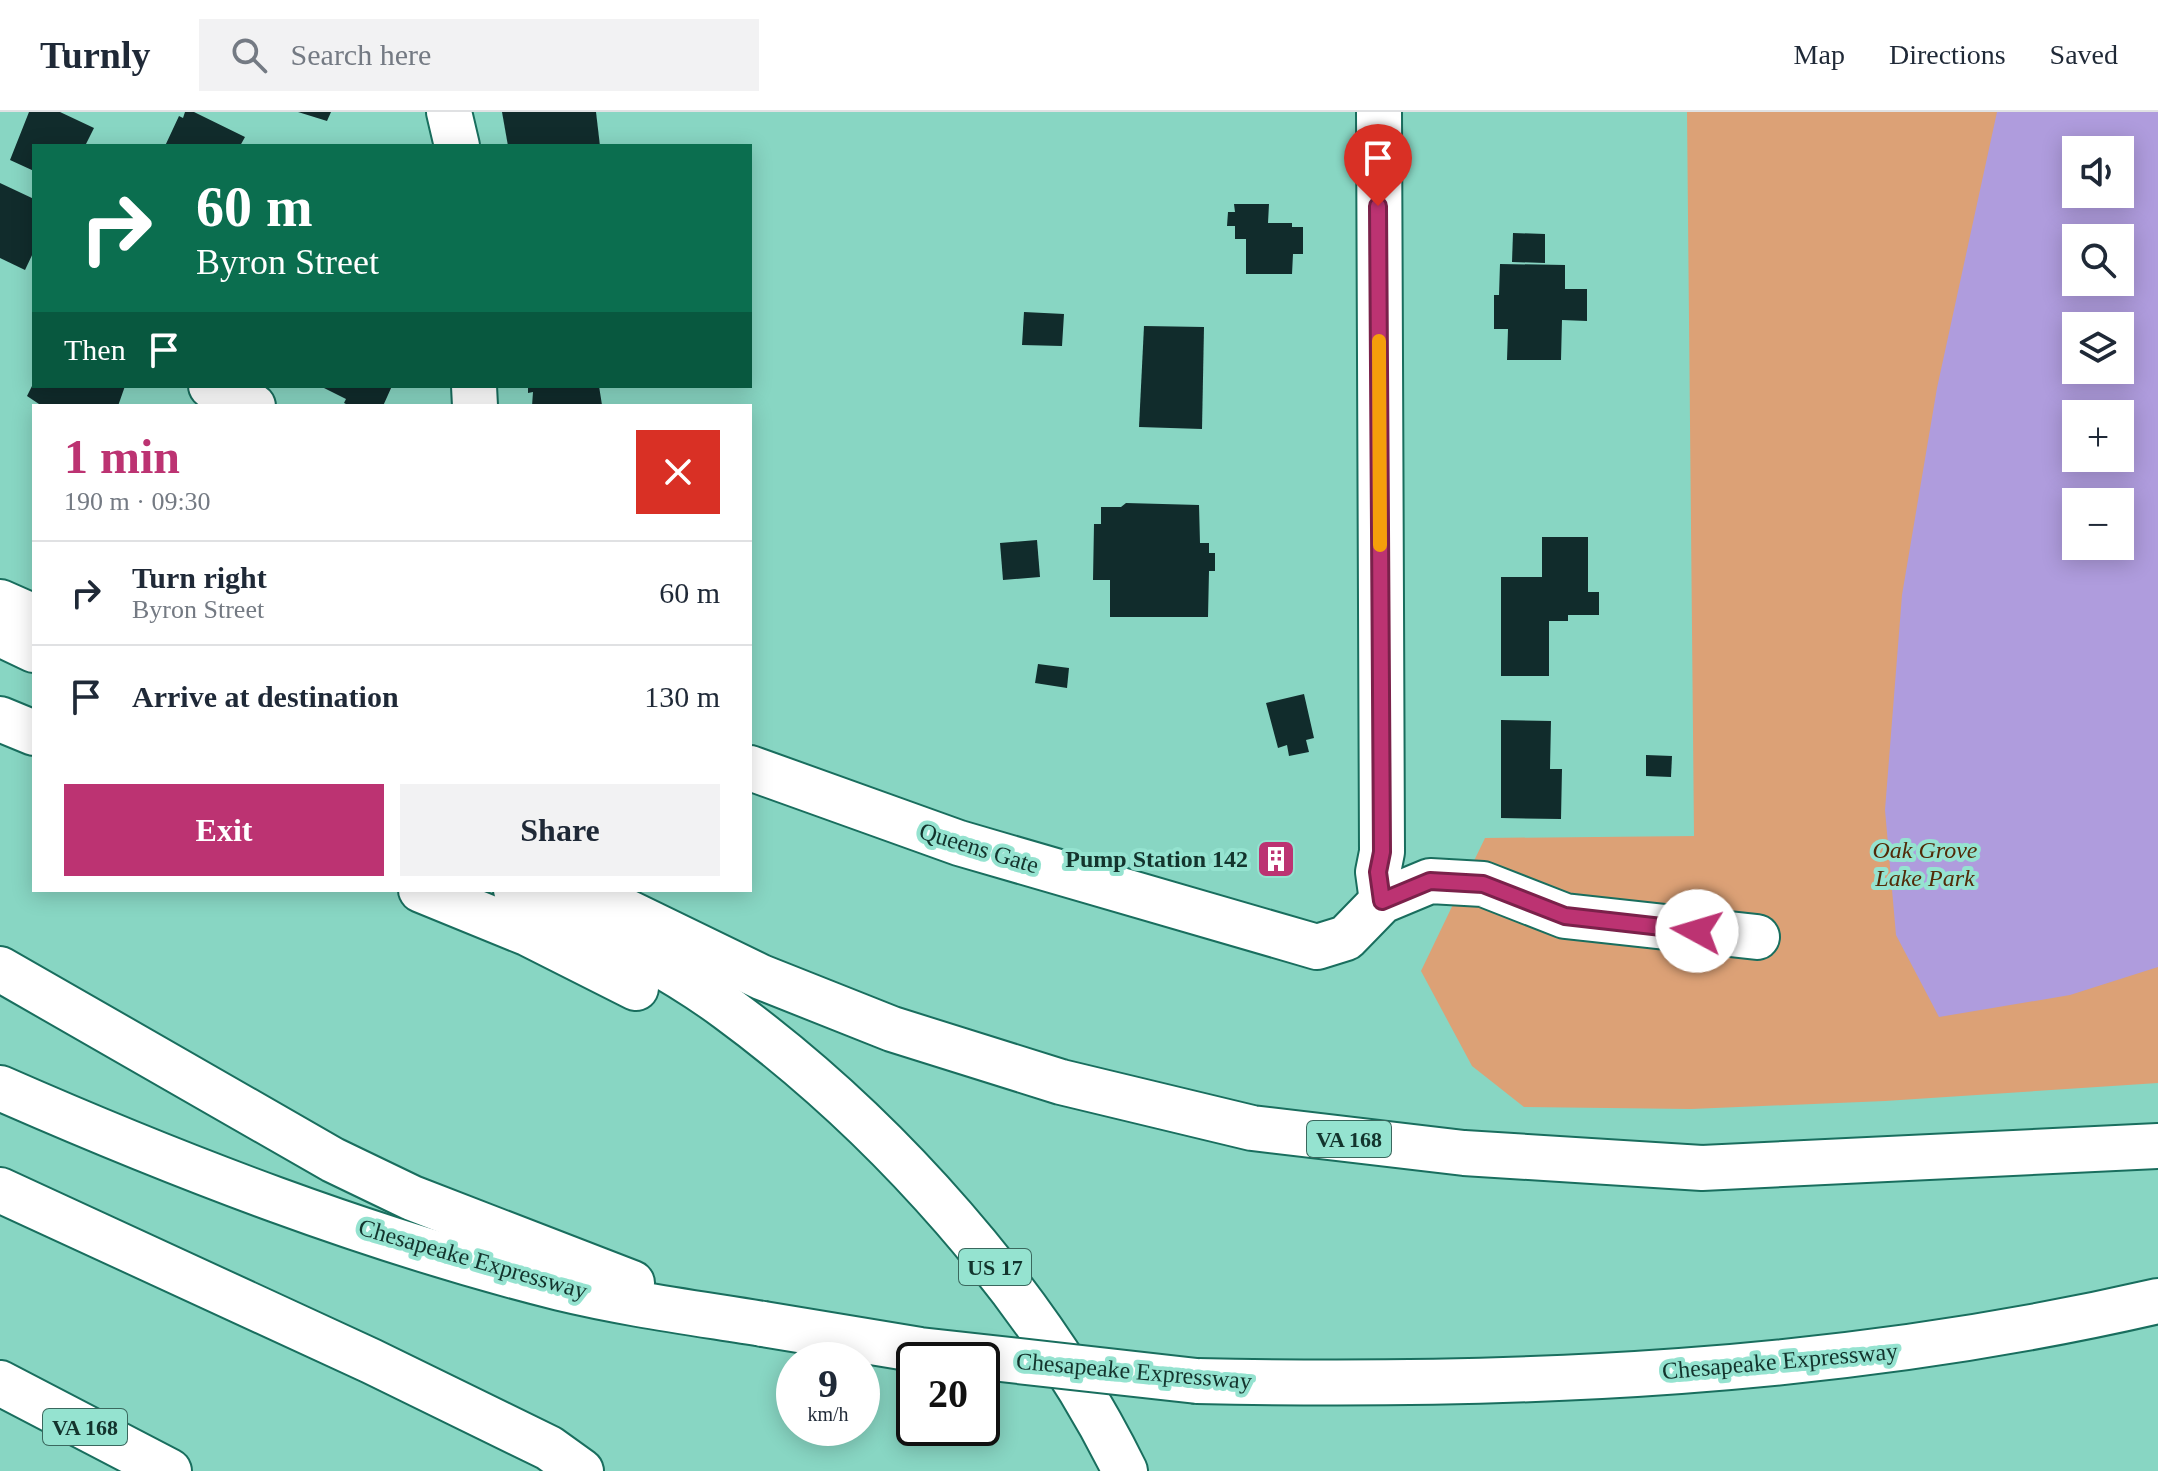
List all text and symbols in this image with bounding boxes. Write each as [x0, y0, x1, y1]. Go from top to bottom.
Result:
search box [199, 19, 759, 91]
icon: search [227, 33, 271, 77]
text: Turnly [40, 34, 151, 76]
text: Search here [291, 38, 431, 71]
text: Map [1794, 39, 1845, 70]
text: Directions [1889, 39, 2006, 70]
text: Saved [2050, 39, 2118, 70]
pin [1344, 124, 1412, 206]
icon: arrive [1356, 136, 1400, 180]
map controls [2062, 136, 2134, 560]
button: sound [2062, 136, 2134, 208]
icon: right [64, 176, 168, 280]
text: 60 m [196, 176, 313, 238]
button: search [2062, 224, 2134, 296]
text: Byron Street [196, 242, 379, 282]
button: layers [2062, 312, 2134, 384]
icon: arrive [142, 328, 186, 372]
text: Then [64, 333, 126, 366]
button: + [2062, 400, 2134, 472]
text: 1 min [64, 430, 180, 483]
button: close [636, 430, 720, 514]
text: 190 m · 09:30 [64, 487, 211, 516]
button: − [2062, 488, 2134, 560]
text: Turn right [132, 561, 267, 594]
icon: right [64, 571, 108, 615]
text: 60 m [659, 576, 720, 609]
text: Byron Street [132, 595, 264, 624]
icon: arrive [64, 675, 108, 719]
text: Arrive at destination [132, 680, 399, 713]
text: 130 m [644, 680, 720, 713]
button: Exit [64, 784, 384, 876]
button: Share [400, 784, 720, 876]
street label: Queens Gate [916, 818, 1042, 878]
park label: Oak Grove Lake Park [1872, 837, 1978, 891]
building icon: Pump Station 142 [1255, 838, 1297, 880]
place label: Pump Station 142 [1065, 846, 1248, 872]
position arrow [1655, 889, 1739, 973]
road number: VA 168 [1307, 1121, 1391, 1157]
street label: Chesapeake Expressway [356, 1214, 590, 1304]
road number: US 17 [959, 1249, 1031, 1285]
street label: Chesapeake Expressway [1661, 1338, 1899, 1384]
speed limit sign: 20 [896, 1342, 1000, 1446]
street label: Chesapeake Expressway [1015, 1348, 1253, 1394]
text: 9 [818, 1361, 838, 1406]
text: km/h [807, 1403, 849, 1425]
road number: VA 168 [43, 1409, 127, 1445]

